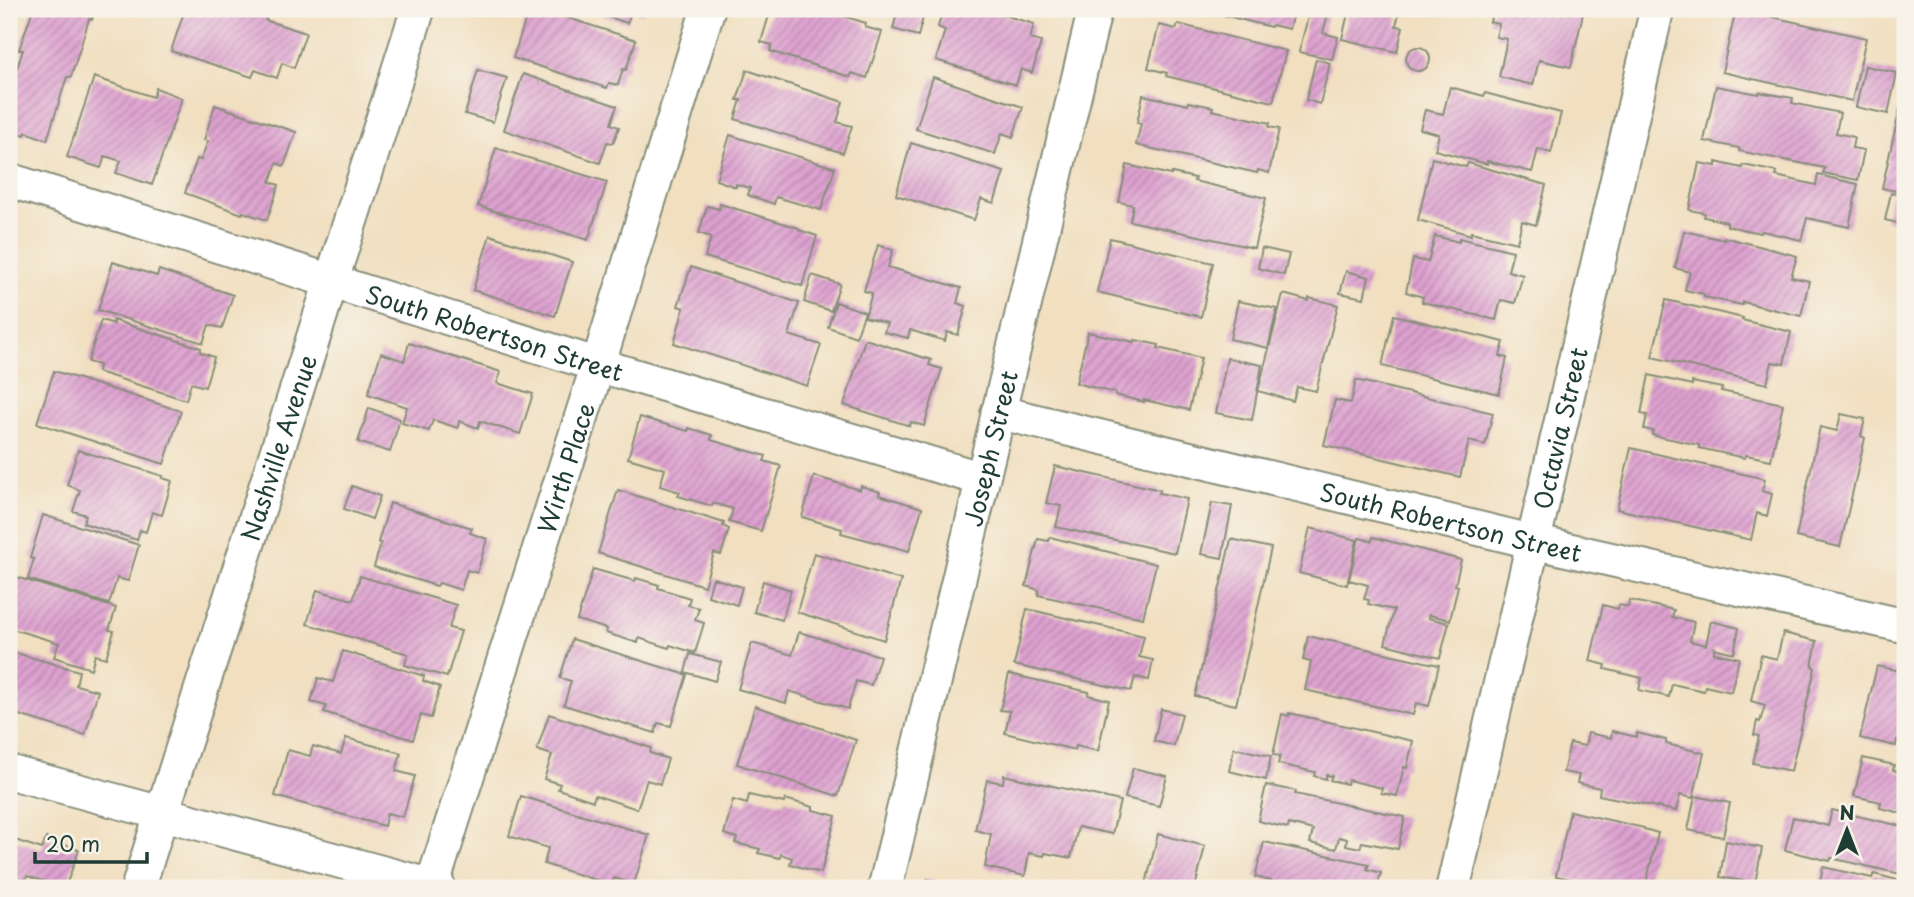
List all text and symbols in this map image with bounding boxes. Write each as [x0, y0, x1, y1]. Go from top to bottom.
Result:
street label: South Robertson Street [361, 275, 628, 390]
street label: Octavia Street [1523, 343, 1596, 513]
street label: Nashville Avenue [232, 350, 325, 546]
street label: Joseph Street [954, 367, 1026, 530]
street label: Wirth Place [528, 398, 603, 538]
street label: South Robertson Street [1316, 473, 1585, 570]
north arrow [1812, 796, 1882, 866]
text: N [1839, 798, 1855, 826]
scale bar [35, 820, 147, 864]
text: 20 m [46, 827, 100, 859]

